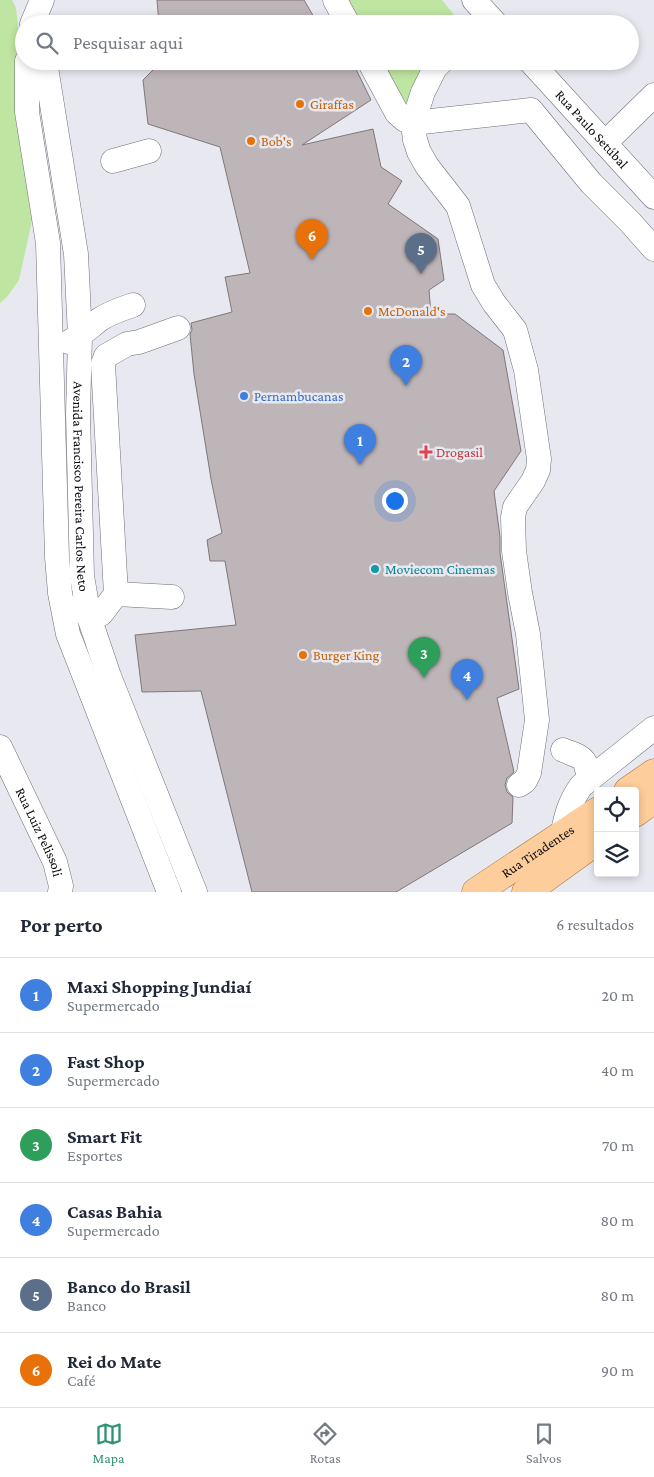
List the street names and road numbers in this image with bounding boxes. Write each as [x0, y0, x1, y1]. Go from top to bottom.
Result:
street label: Rua Paulo Setúbal [552, 87, 632, 172]
street label: Avenida Francisco Pereira Carlos Neto [70, 381, 92, 593]
street label: Rua Luiz Pelissoli [13, 785, 66, 878]
street label: Rua Tiradentes [498, 821, 577, 881]

